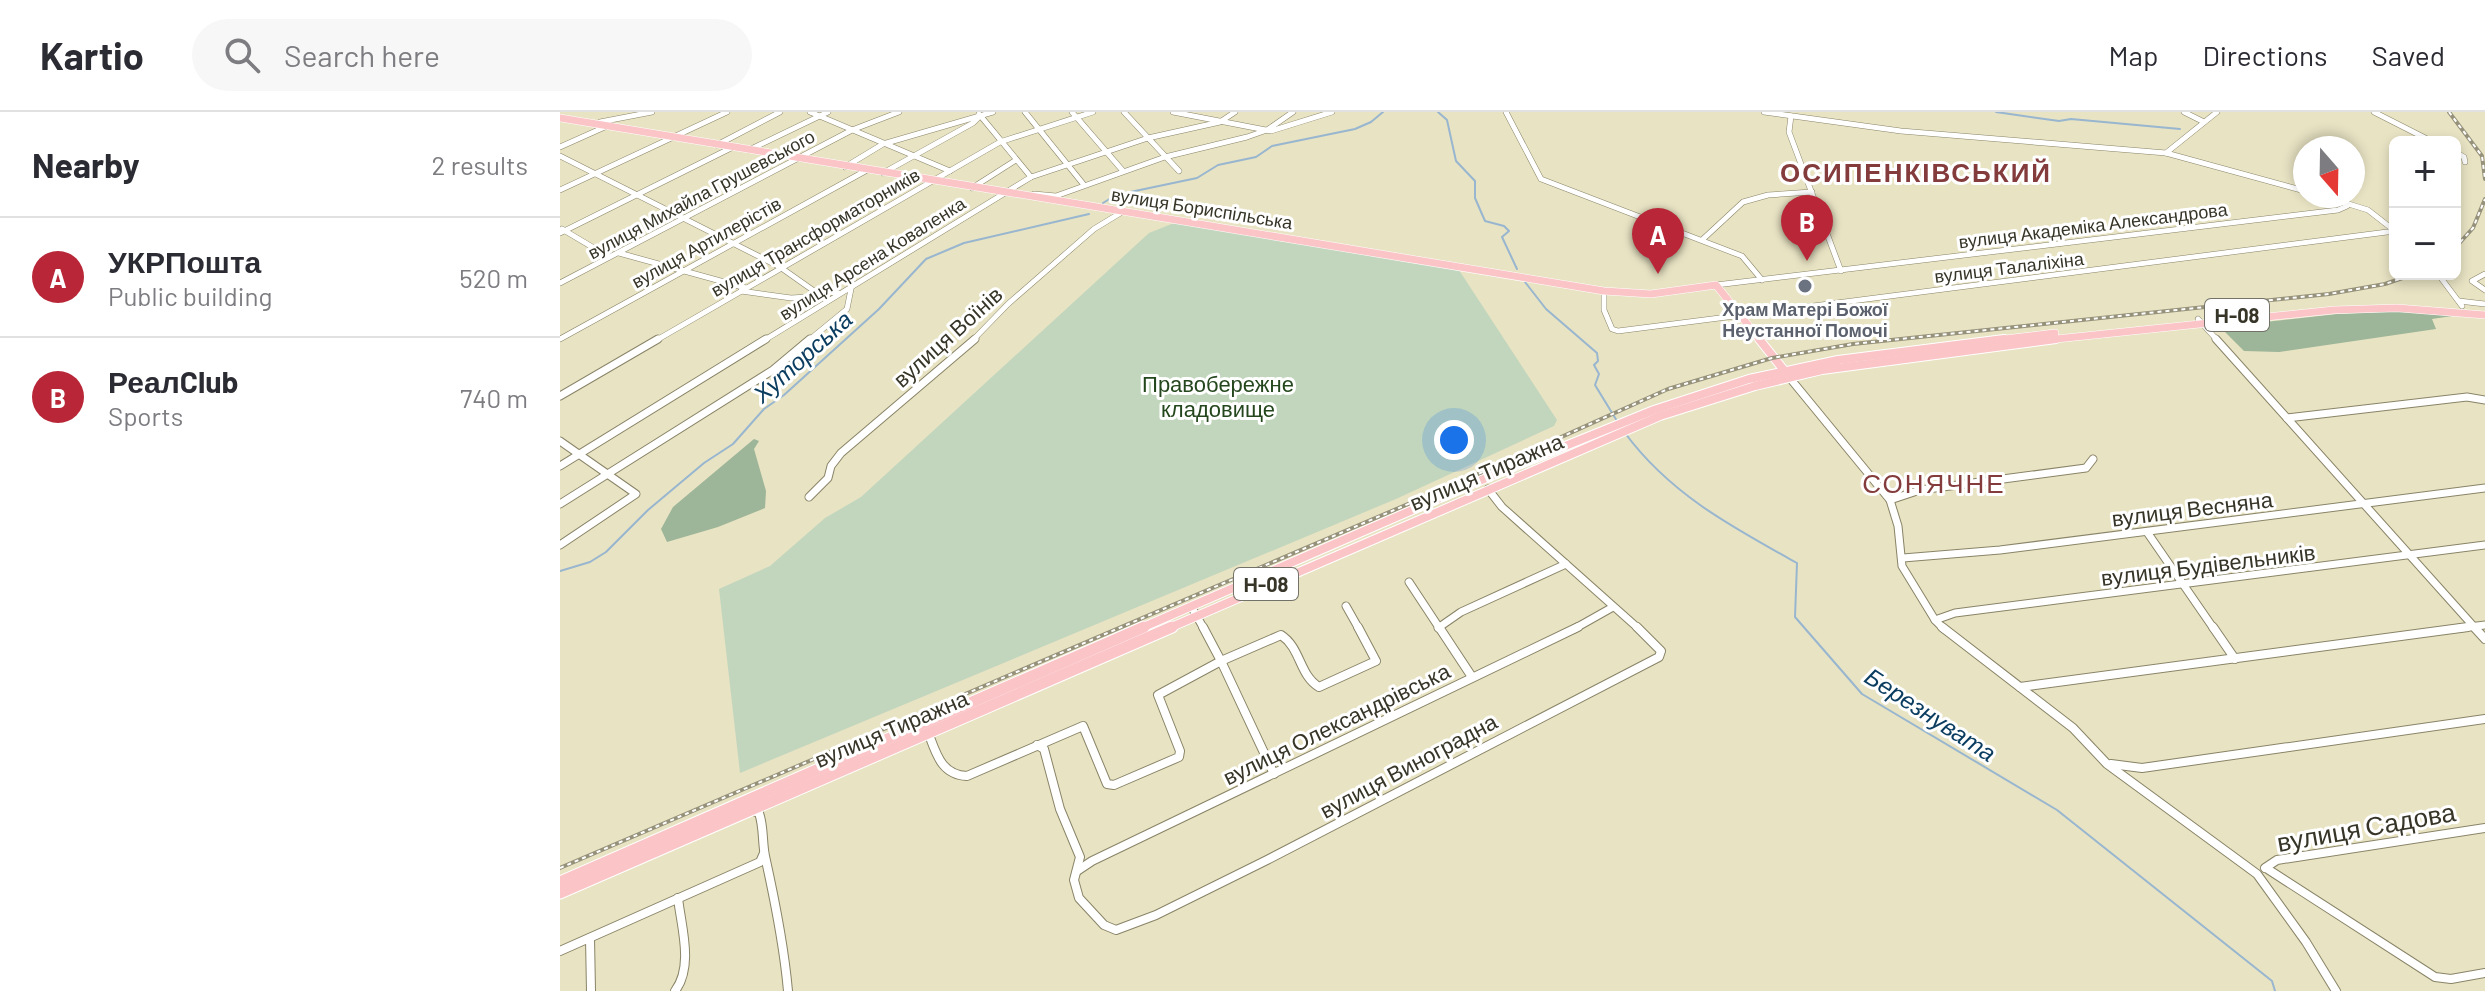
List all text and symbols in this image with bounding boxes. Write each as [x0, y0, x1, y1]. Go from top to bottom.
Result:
search box [192, 19, 752, 91]
text: Kartio [40, 32, 144, 78]
icon: search [220, 33, 264, 77]
text: Search here [284, 37, 440, 73]
text: Map [2109, 38, 2158, 72]
text: Directions [2202, 38, 2328, 72]
text: Saved [2372, 38, 2445, 72]
street label: вулиця Михайла Грушевського [584, 125, 818, 263]
north arrow [2293, 136, 2365, 208]
map controls [2389, 136, 2461, 280]
button: + [2389, 136, 2461, 208]
text: Nearby [32, 144, 140, 185]
text: 2 results [432, 149, 528, 180]
district label: ОСИПЕНКІВСЬКИЙ [1780, 156, 2052, 187]
street label: вулиця Трансформаторників [707, 163, 923, 301]
street label: вулиця Бориспільська [1110, 183, 1295, 233]
street label: вулиця Арсена Коваленка [775, 191, 970, 324]
street label: вулиця Артилерістів [628, 192, 784, 292]
pin: B [1781, 195, 1833, 261]
street label: вулиця Академіка Александрова [1957, 197, 2230, 252]
pin: A [1632, 208, 1684, 274]
button: − [2389, 208, 2461, 280]
text: УКРПошта [108, 243, 261, 279]
street label: вулиця Талаліхіна [1933, 247, 2086, 287]
text: A [49, 262, 67, 293]
text: 520 m [459, 262, 528, 293]
marker: Храм Матері Божої Неустанної Помочі [1796, 277, 1814, 295]
text: Public building [108, 280, 272, 311]
street label: вулиця Воїнів [887, 280, 1007, 392]
place label: Храм Матері Божої Неустанної Помочі [1722, 298, 1889, 341]
road number: Н-08 [2205, 299, 2269, 331]
water label: Хуторська [746, 304, 857, 409]
text: РеалClub [108, 363, 239, 399]
park label: Правобережне кладовище [1142, 370, 1294, 422]
text: B [50, 382, 66, 413]
text: 740 m [460, 382, 528, 413]
text: Sports [108, 400, 183, 431]
your location [1434, 420, 1474, 460]
street label: вулиця Тиражна [1405, 427, 1568, 516]
district label: СОНЯЧНЕ [1862, 467, 2006, 498]
street label: вулиця Весняна [2110, 485, 2275, 532]
street label: вулиця Будівельників [2099, 538, 2317, 591]
road number: Н-08 [1234, 568, 1298, 600]
street label: вулиця Олександрівська [1218, 656, 1455, 790]
water label: Березнувата [1860, 661, 2002, 767]
street label: вулиця Тиражна [810, 684, 973, 773]
street label: вулиця Виноградна [1315, 707, 1502, 824]
street label: вулиця Садова [2274, 795, 2458, 857]

